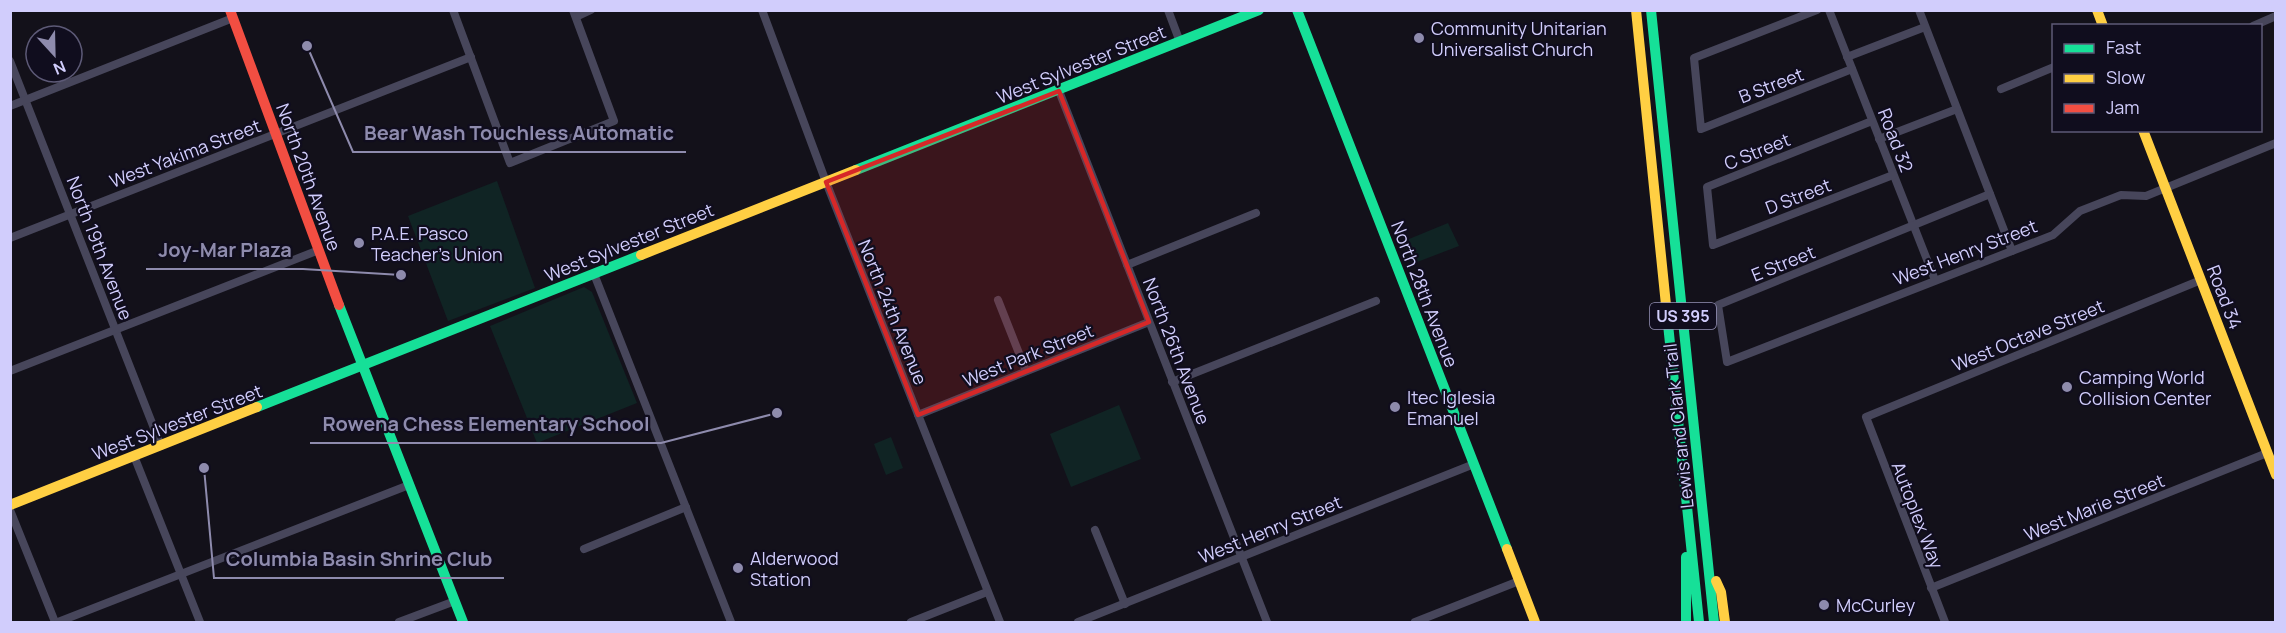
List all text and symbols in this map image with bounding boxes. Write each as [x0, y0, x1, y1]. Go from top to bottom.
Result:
place label: Community Unitarian Universalist Church [1431, 16, 1607, 61]
street label: West Sylvester Street [993, 19, 1169, 109]
north arrow [24, 24, 84, 84]
legend [2052, 24, 2262, 132]
marker: Community Unitarian Universalist Church [1412, 31, 1426, 45]
text: Fast [2106, 35, 2141, 59]
text: N [50, 56, 69, 80]
street label: B Street [1735, 62, 1807, 108]
text: Slow [2106, 65, 2146, 89]
text: Jam [2106, 95, 2140, 119]
street label: North 20th Avenue [271, 100, 347, 254]
street label: Road 32 [1873, 105, 1919, 175]
street label: West Yakima Street [106, 113, 264, 193]
callout: Bear Wash Touchless Automatic [353, 114, 686, 152]
text: Bear Wash Touchless Automatic [364, 119, 674, 146]
street label: C Street [1720, 127, 1794, 175]
street label: North 19th Avenue [62, 173, 138, 323]
street label: D Street [1762, 173, 1834, 219]
street label: West Sylvester Street [541, 197, 717, 287]
street label: West Henry Street [1890, 214, 2040, 290]
street label: North 28th Avenue [1386, 217, 1464, 371]
place label: P.A.E. Pasco Teacher's Union [371, 221, 503, 266]
callout: Joy-Mar Plaza [146, 231, 303, 269]
text: Joy-Mar Plaza [158, 236, 292, 263]
marker: P.A.E. Pasco Teacher's Union [352, 236, 366, 250]
street label: North 24th Avenue [853, 236, 933, 388]
street label: E Street [1748, 239, 1818, 287]
street label: Road 34 [2202, 262, 2248, 332]
street label: North 26th Avenue [1138, 274, 1216, 428]
street label: West Octave Street [1948, 294, 2108, 376]
road number: US 395 [1650, 303, 1716, 329]
street label: West Park Street [959, 318, 1097, 392]
street label: Lewis and Clark Trail [1657, 342, 1699, 510]
place label: Camping World Collision Center [2079, 365, 2212, 410]
street label: West Sylvester Street [89, 378, 265, 466]
marker: Camping World Collision Center [2060, 380, 2074, 394]
place label: Itec Iglesia Emanuel [1407, 385, 1495, 430]
marker: Itec Iglesia Emanuel [1388, 400, 1402, 414]
callout: Rowena Chess Elementary School [310, 405, 661, 443]
text: Rowena Chess Elementary School [322, 410, 650, 437]
street label: Autoplex Way [1887, 458, 1950, 572]
street label: West Marie Street [2020, 468, 2168, 546]
street label: West Henry Street [1195, 489, 1345, 569]
callout: Columbia Basin Shrine Club [214, 540, 504, 578]
text: Columbia Basin Shrine Club [226, 545, 492, 572]
place label: Alderwood Station [750, 546, 839, 591]
marker: Alderwood Station [731, 561, 745, 575]
place label: McCurley [1836, 593, 1916, 617]
marker: McCurley [1817, 598, 1831, 612]

